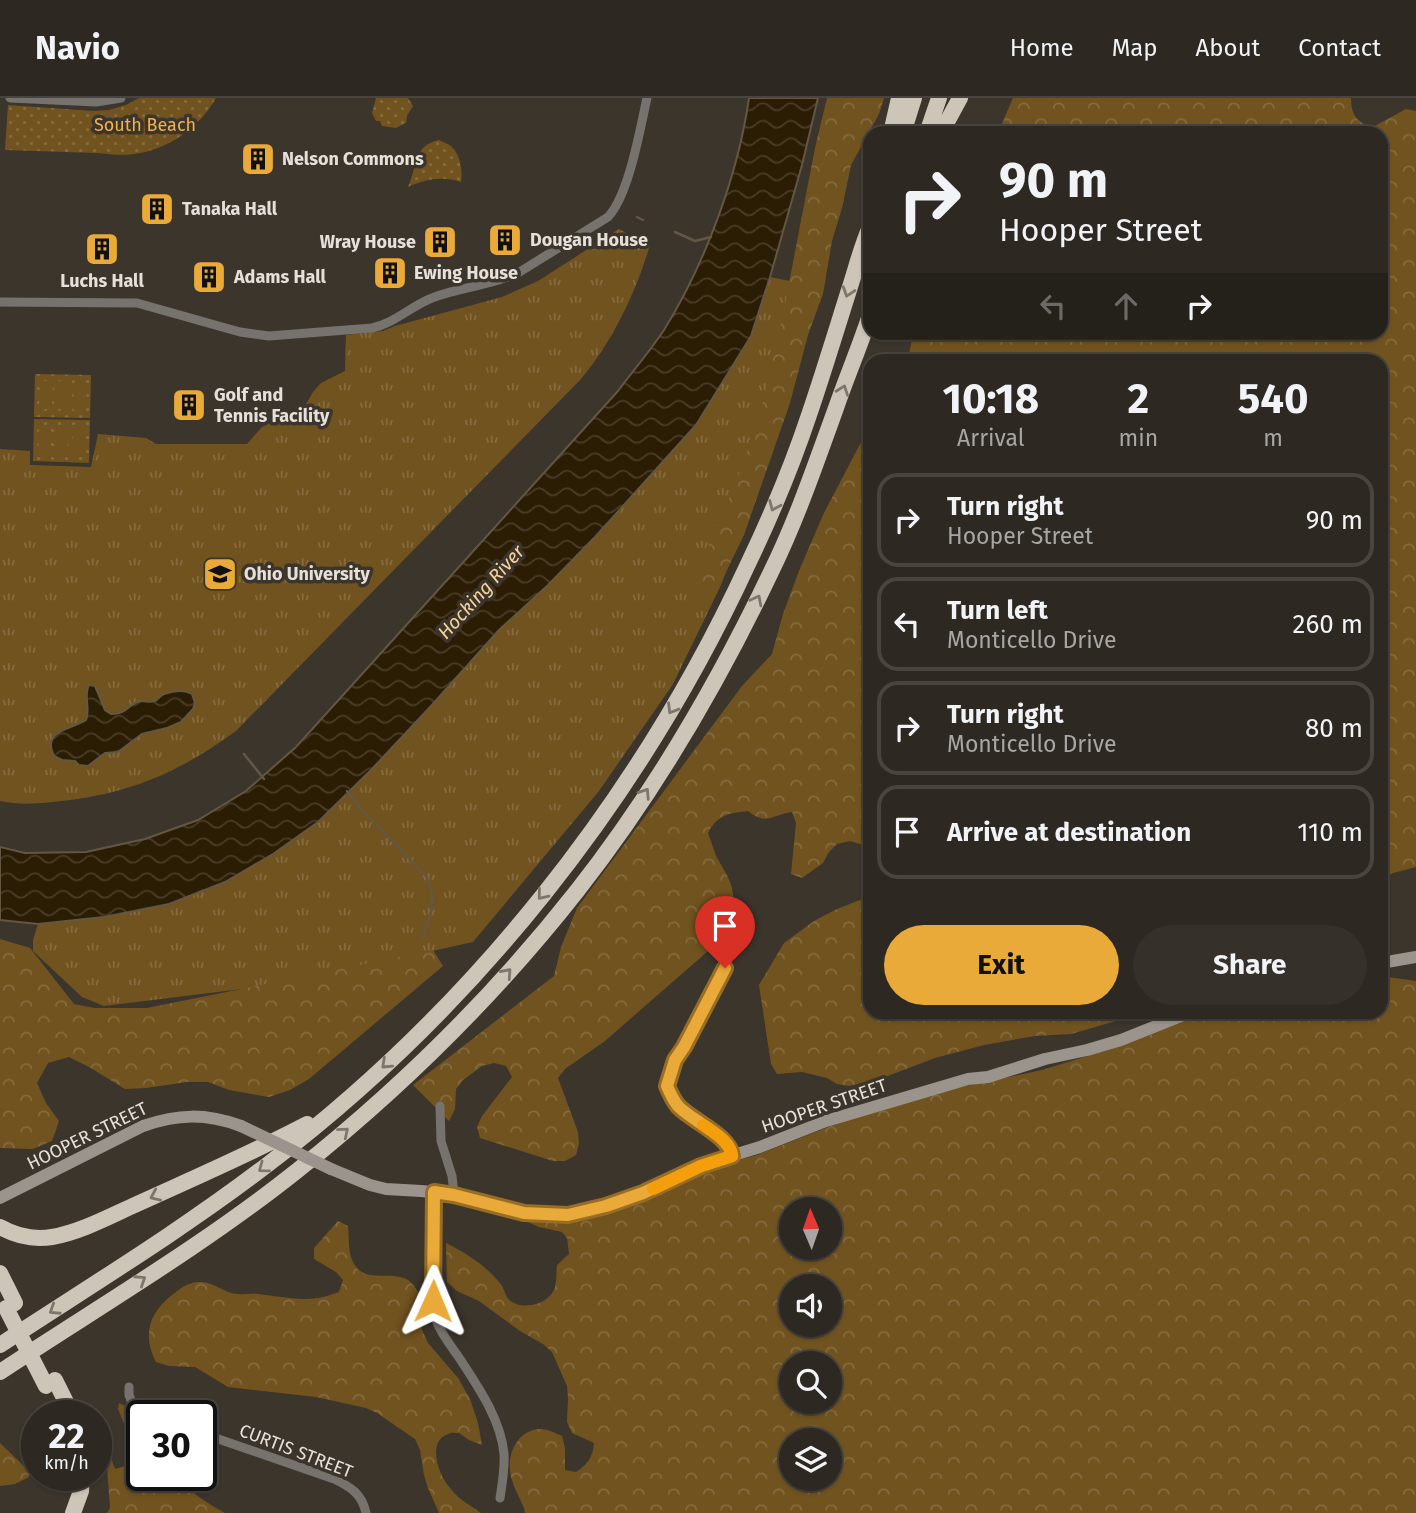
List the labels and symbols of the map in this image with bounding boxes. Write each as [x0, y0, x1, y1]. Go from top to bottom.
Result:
park label: South Beach [94, 114, 196, 136]
building icon: Nelson Commons [239, 140, 277, 178]
place label: Nelson Commons [282, 148, 424, 170]
building icon: Tanaka Hall [138, 190, 176, 228]
place label: Tanaka Hall [182, 198, 278, 220]
building icon: Dougan House [486, 221, 524, 259]
building icon: Wray House [421, 223, 459, 261]
place label: Dougan House [530, 229, 648, 251]
building icon: Luchs Hall [83, 230, 121, 268]
place label: Wray House [320, 231, 416, 253]
building icon: Ewing House [371, 254, 409, 292]
building icon: Adams Hall [190, 258, 228, 296]
place label: Ewing House [414, 262, 518, 284]
place label: Adams Hall [233, 266, 326, 288]
place label: Luchs Hall [60, 270, 144, 292]
one-way arrow [842, 285, 856, 297]
place label: Golf and Tennis Facility [214, 384, 330, 427]
one-way arrow [834, 384, 848, 396]
building icon: Golf and Tennis Facility [170, 386, 208, 424]
one-way arrow [768, 500, 782, 512]
water label: Hocking River [433, 540, 530, 644]
school or university icon: Ohio University [201, 555, 239, 593]
place label: Ohio University [244, 563, 371, 585]
one-way arrow [748, 595, 762, 607]
one-way arrow [667, 702, 680, 715]
one-way arrow [637, 788, 650, 801]
one-way arrow [537, 888, 550, 900]
pin [695, 896, 755, 968]
one-way arrow [499, 968, 511, 981]
one-way arrow [381, 1056, 394, 1069]
street label: HOOPER STREET [758, 1074, 890, 1138]
street label: HOOPER STREET [23, 1097, 151, 1175]
one-way arrow [336, 1128, 349, 1140]
one-way arrow [258, 1160, 271, 1173]
one-way arrow [149, 1188, 162, 1202]
north arrow [779, 1197, 842, 1260]
position arrow [396, 1264, 470, 1338]
one-way arrow [133, 1276, 146, 1289]
one-way arrow [49, 1301, 62, 1314]
speed limit sign: 30 [126, 1400, 217, 1491]
street label: CURTIS STREET [236, 1419, 356, 1483]

